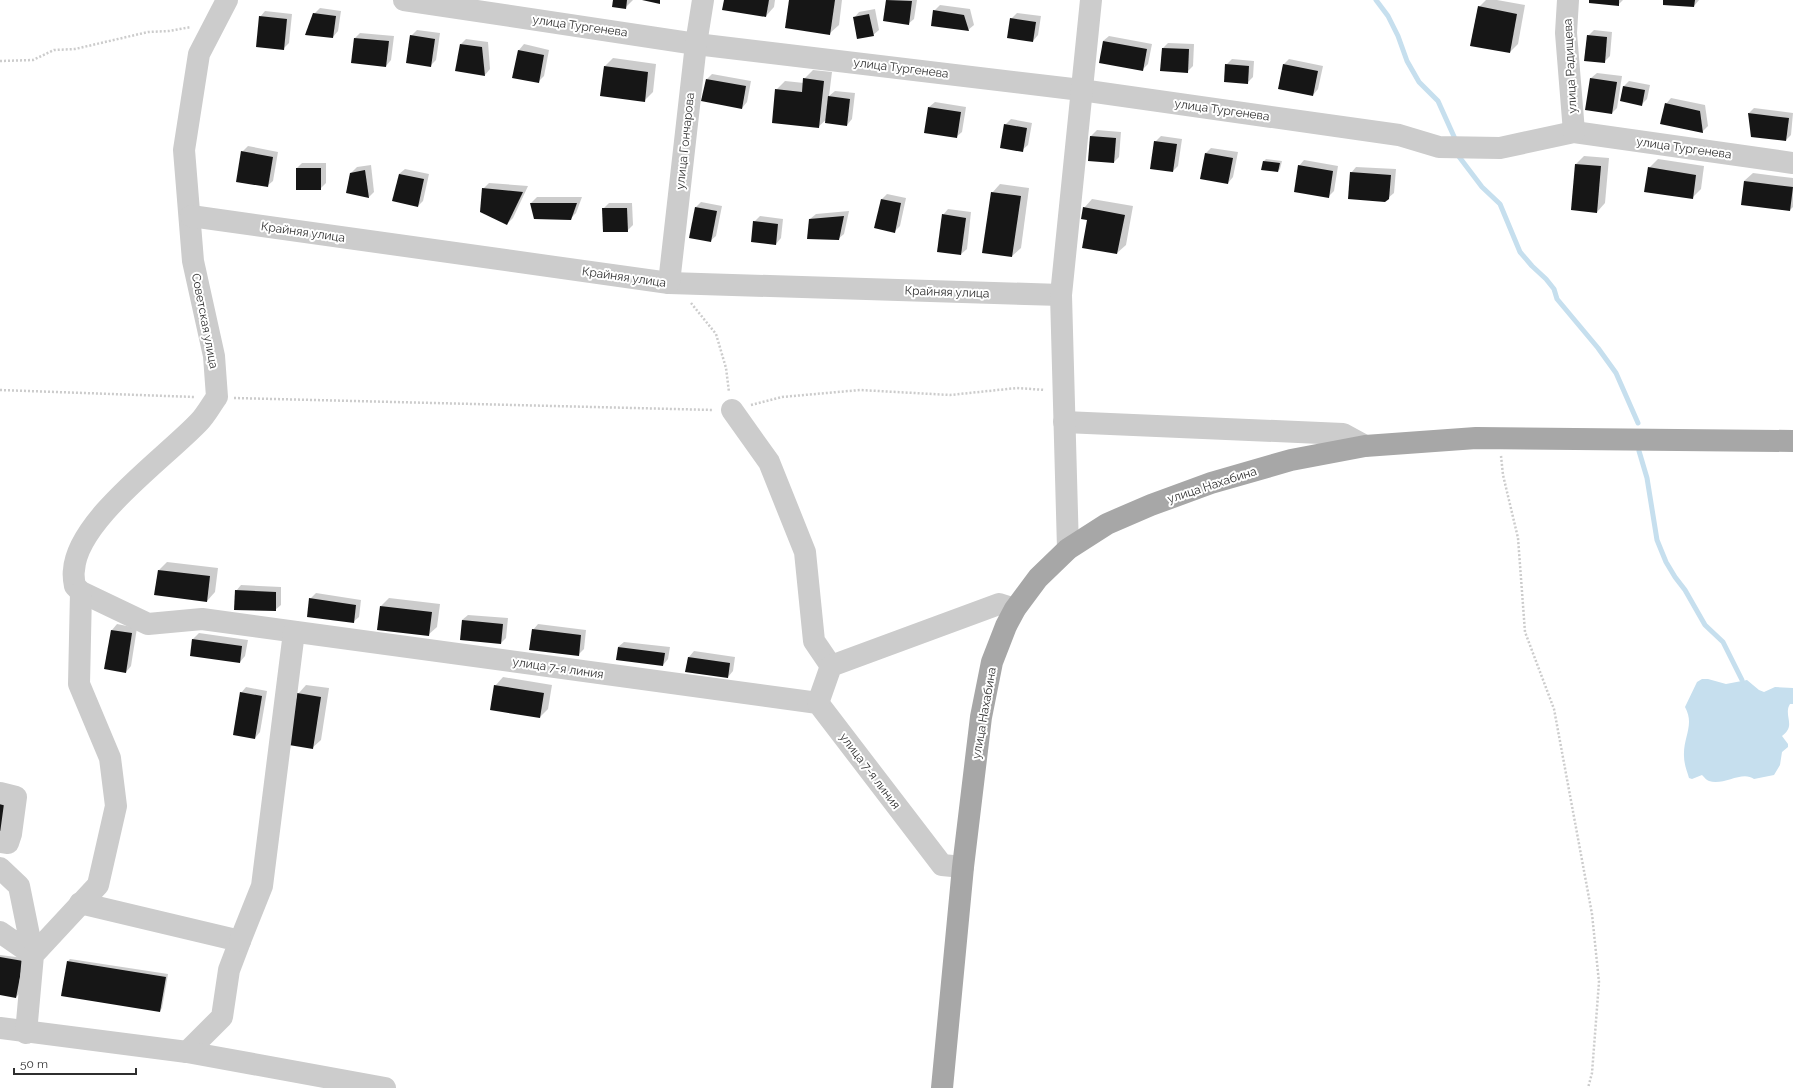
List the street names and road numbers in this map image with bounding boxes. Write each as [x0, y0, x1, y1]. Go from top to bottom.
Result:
street label: улица Тургенева [532, 12, 628, 40]
street label: улица Радищева [1561, 18, 1579, 114]
street label: улица Тургенева [853, 55, 949, 81]
street label: улица Гончарова [673, 92, 697, 190]
street label: улица Тургенева [1174, 96, 1270, 124]
street label: улица Тургенева [1636, 134, 1732, 162]
street label: Крайняя улица [260, 219, 346, 245]
street label: Крайняя улица [581, 264, 667, 290]
street label: Советская улица [189, 272, 221, 370]
street label: Крайняя улица [904, 284, 990, 300]
street label: улица Нахабина [1166, 464, 1258, 506]
street label: улица 7-я линия [512, 655, 604, 681]
street label: улица Нахабина [969, 666, 999, 760]
street label: улица 7-я линия [837, 730, 903, 812]

